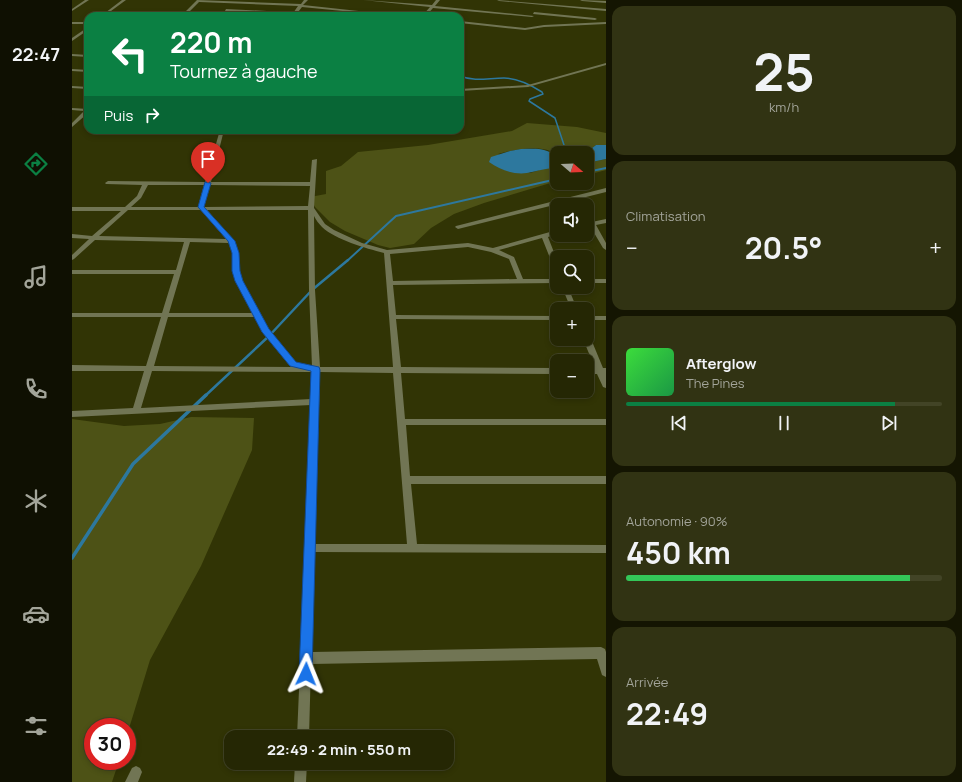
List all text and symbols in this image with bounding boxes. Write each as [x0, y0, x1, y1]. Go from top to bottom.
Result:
text: 220 m [170, 23, 253, 61]
icon: left [104, 28, 156, 80]
text: 25 [753, 36, 815, 107]
text: 22:47 [12, 42, 60, 66]
text: Tournez à gauche [170, 59, 318, 83]
text: km/h [769, 98, 799, 116]
icon: right [141, 104, 163, 126]
text: Puis [104, 105, 133, 126]
pin [191, 142, 225, 183]
north arrow [550, 146, 594, 190]
map controls [550, 146, 594, 398]
icon: arrive [197, 148, 219, 170]
icon: directions [22, 150, 50, 178]
button: sound [550, 198, 594, 242]
text: Climatisation [626, 207, 706, 225]
text: 20.5° [745, 227, 823, 268]
text: − [626, 233, 638, 263]
text: + [929, 233, 942, 263]
button: search [550, 250, 594, 294]
icon: music [22, 263, 50, 291]
button: + [550, 302, 594, 346]
text: Afterglow [686, 353, 757, 374]
button: − [550, 354, 594, 398]
text: The Pines [686, 374, 745, 392]
icon: phone [22, 375, 50, 403]
icon: previous [668, 412, 690, 434]
icon: pause [773, 412, 795, 434]
icon: next [878, 412, 900, 434]
icon: climate [22, 487, 50, 515]
text: Autonomie · 90% [626, 512, 727, 530]
text: 450 km [626, 532, 731, 573]
icon: car [22, 600, 50, 628]
position arrow [285, 653, 327, 695]
text: Arrivée [626, 673, 668, 691]
text: 22:49 [626, 693, 708, 734]
icon: filters [22, 712, 50, 740]
speed limit sign: 30 [84, 718, 136, 770]
text: 22:49 · 2 min · 550 m [267, 739, 411, 760]

